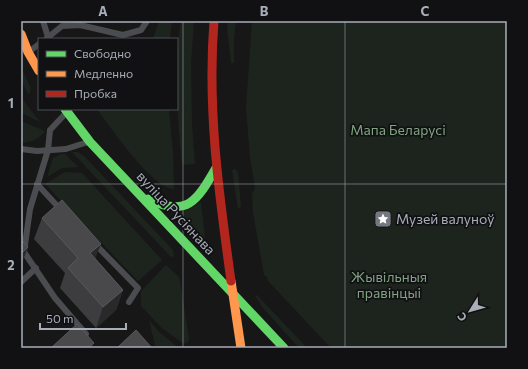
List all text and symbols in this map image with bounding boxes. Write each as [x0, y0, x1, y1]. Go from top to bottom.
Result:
text: A [98, 3, 108, 19]
text: B [260, 3, 269, 19]
text: C [421, 3, 430, 19]
legend [38, 38, 178, 110]
text: Свободно [74, 46, 131, 60]
text: Медленно [74, 66, 133, 80]
text: Пробка [74, 86, 117, 100]
text: 1 [8, 95, 14, 111]
park label: Мапа Беларусі [350, 121, 446, 138]
street label: вуліца Русіянава [133, 168, 219, 258]
place icon: Музей валуноў [373, 209, 393, 229]
place label: Музей валуноў [396, 210, 494, 227]
text: 2 [7, 257, 15, 273]
park label: Жывільныя правінцыі [351, 268, 427, 301]
north arrow [450, 291, 490, 331]
scale bar [40, 305, 126, 331]
text: С [454, 310, 469, 324]
text: 50 m [46, 311, 74, 325]

